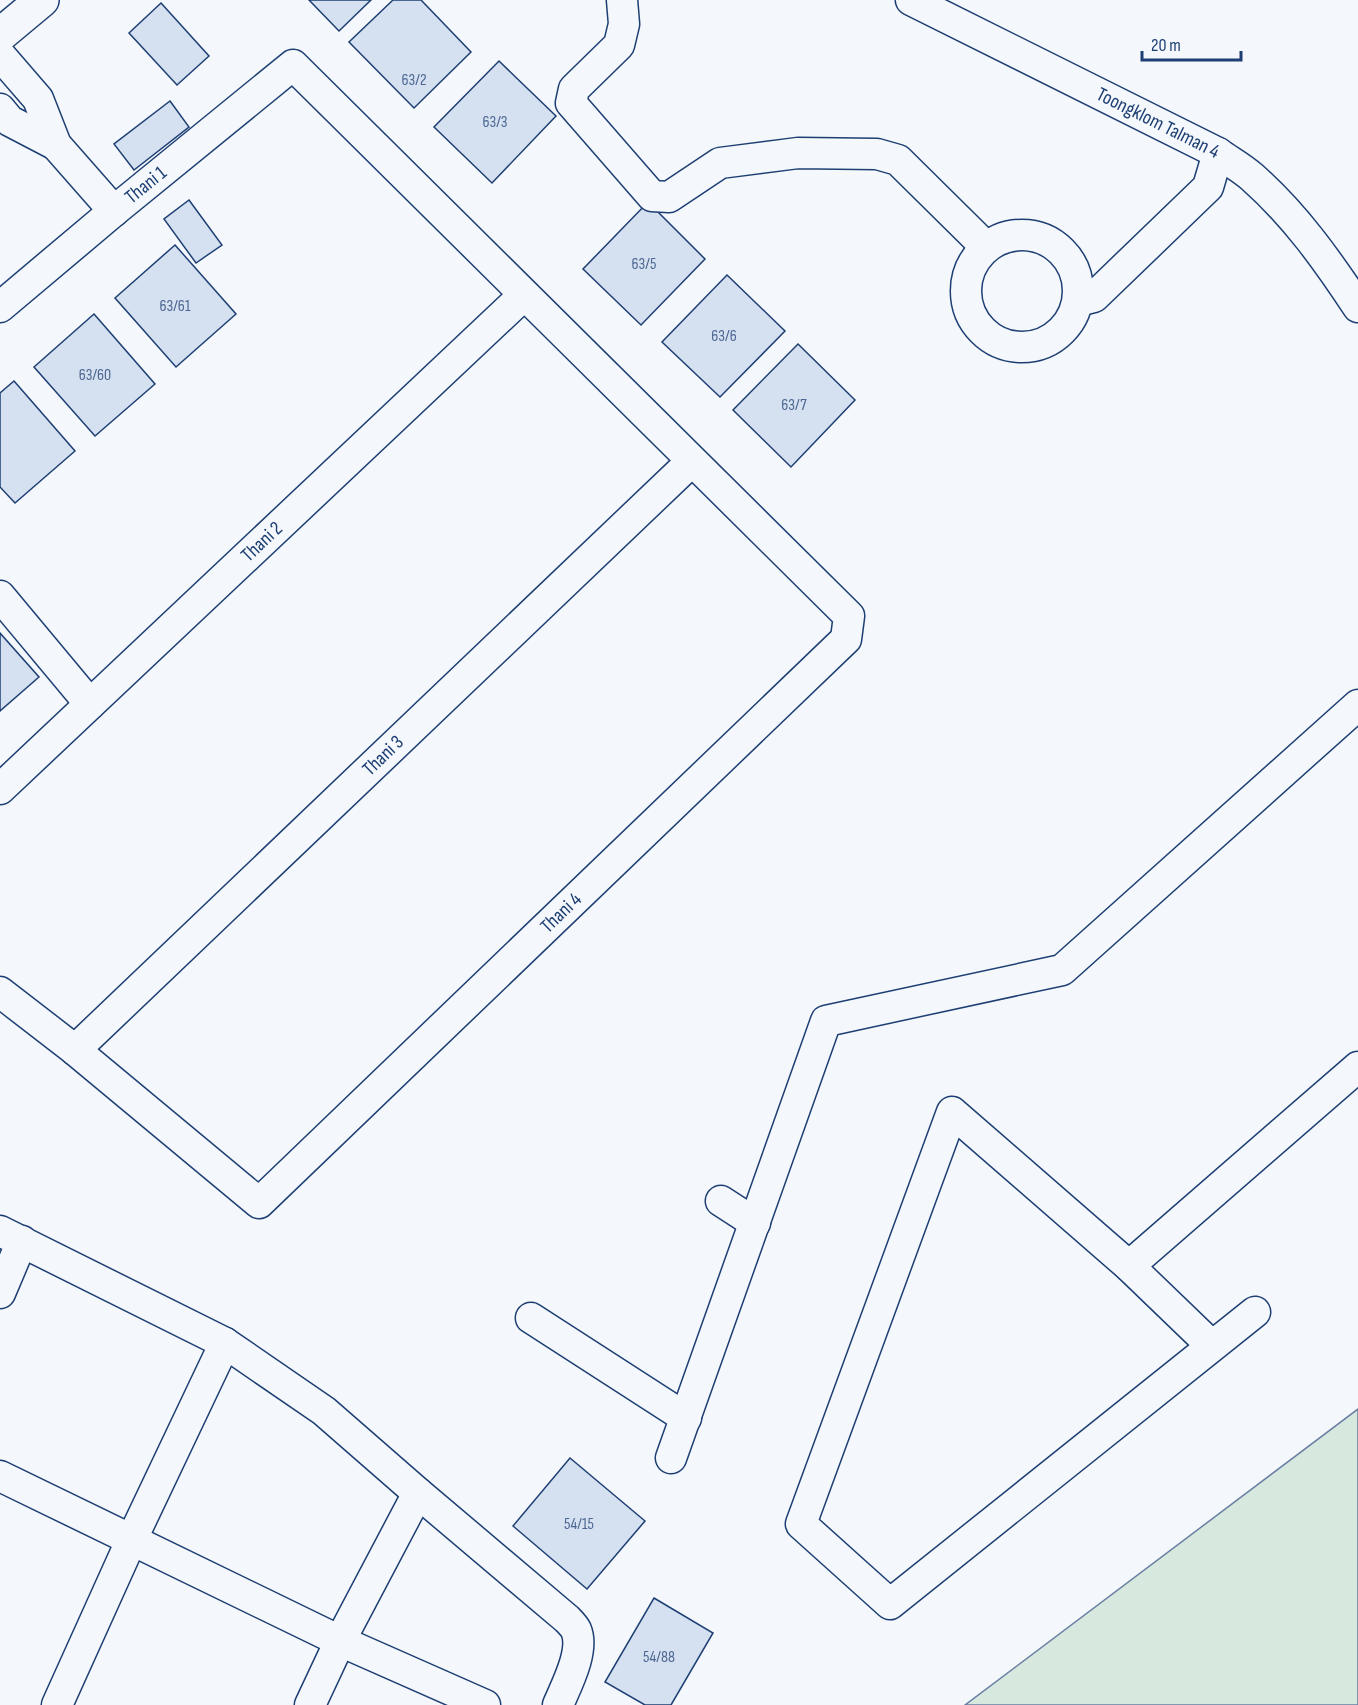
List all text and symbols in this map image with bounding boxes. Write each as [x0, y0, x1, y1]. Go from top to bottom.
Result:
scale bar [1142, 24, 1241, 62]
text: 20 m [1151, 35, 1181, 56]
house number: 63/2 [402, 71, 426, 90]
street label: Toongklom Talman 4 [1092, 82, 1224, 164]
house number: 63/3 [482, 113, 508, 132]
street label: Thani 1 [120, 161, 171, 209]
house number: 63/5 [632, 255, 656, 274]
house number: 63/61 [160, 297, 191, 316]
house number: 63/6 [711, 327, 737, 346]
house number: 63/60 [79, 366, 111, 385]
house number: 63/7 [781, 396, 807, 415]
street label: Thani 2 [236, 517, 288, 567]
street label: Thani 3 [357, 731, 409, 781]
street label: Thani 4 [535, 888, 587, 938]
house number: 54/15 [564, 1515, 594, 1534]
house number: 54/88 [643, 1648, 675, 1667]

